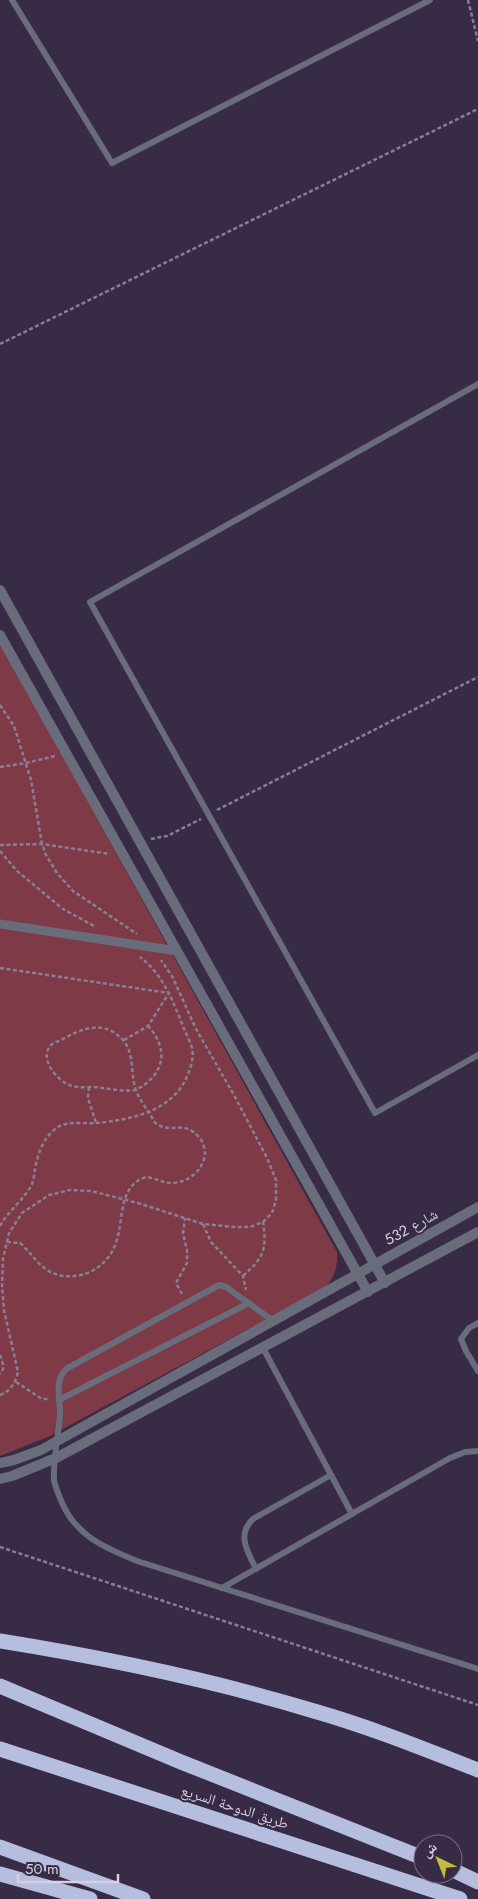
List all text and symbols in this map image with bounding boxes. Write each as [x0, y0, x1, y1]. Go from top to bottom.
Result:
street label: شارع 532 [380, 1203, 442, 1251]
street label: طريق الدوحة السريع [178, 1779, 292, 1835]
north arrow [413, 1834, 463, 1884]
text: ش [417, 1837, 441, 1862]
scale bar [18, 1852, 118, 1884]
text: 50 m [25, 1858, 59, 1880]

